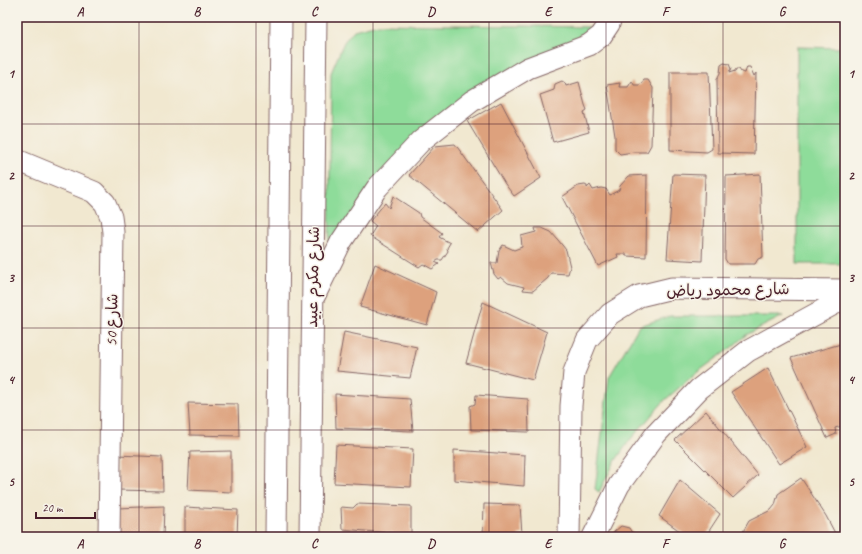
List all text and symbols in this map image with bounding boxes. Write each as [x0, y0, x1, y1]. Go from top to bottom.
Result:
text: A [77, 4, 85, 20]
text: B [194, 4, 202, 20]
text: C [311, 4, 319, 20]
text: D [427, 4, 436, 20]
text: E [545, 4, 554, 20]
text: F [662, 4, 671, 20]
text: G [779, 4, 787, 20]
text: 1 [8, 66, 16, 82]
text: 1 [848, 66, 856, 82]
text: 2 [8, 168, 15, 184]
text: 2 [848, 168, 855, 184]
street label: شارع مكرم عبيد [302, 226, 326, 328]
text: 3 [8, 270, 15, 286]
text: 3 [848, 270, 855, 286]
street label: شارع محمود رياض [666, 279, 790, 302]
street label: شارع 50 [102, 293, 123, 347]
text: 4 [8, 372, 16, 388]
text: 4 [848, 372, 856, 388]
text: 5 [8, 474, 15, 490]
text: 5 [848, 474, 855, 490]
scale bar [36, 494, 95, 520]
text: 20 m [42, 500, 64, 516]
text: A [77, 536, 85, 552]
text: B [194, 536, 202, 552]
text: C [311, 536, 319, 552]
text: D [427, 536, 436, 552]
text: E [545, 536, 554, 552]
text: F [662, 536, 671, 552]
text: G [779, 536, 787, 552]

